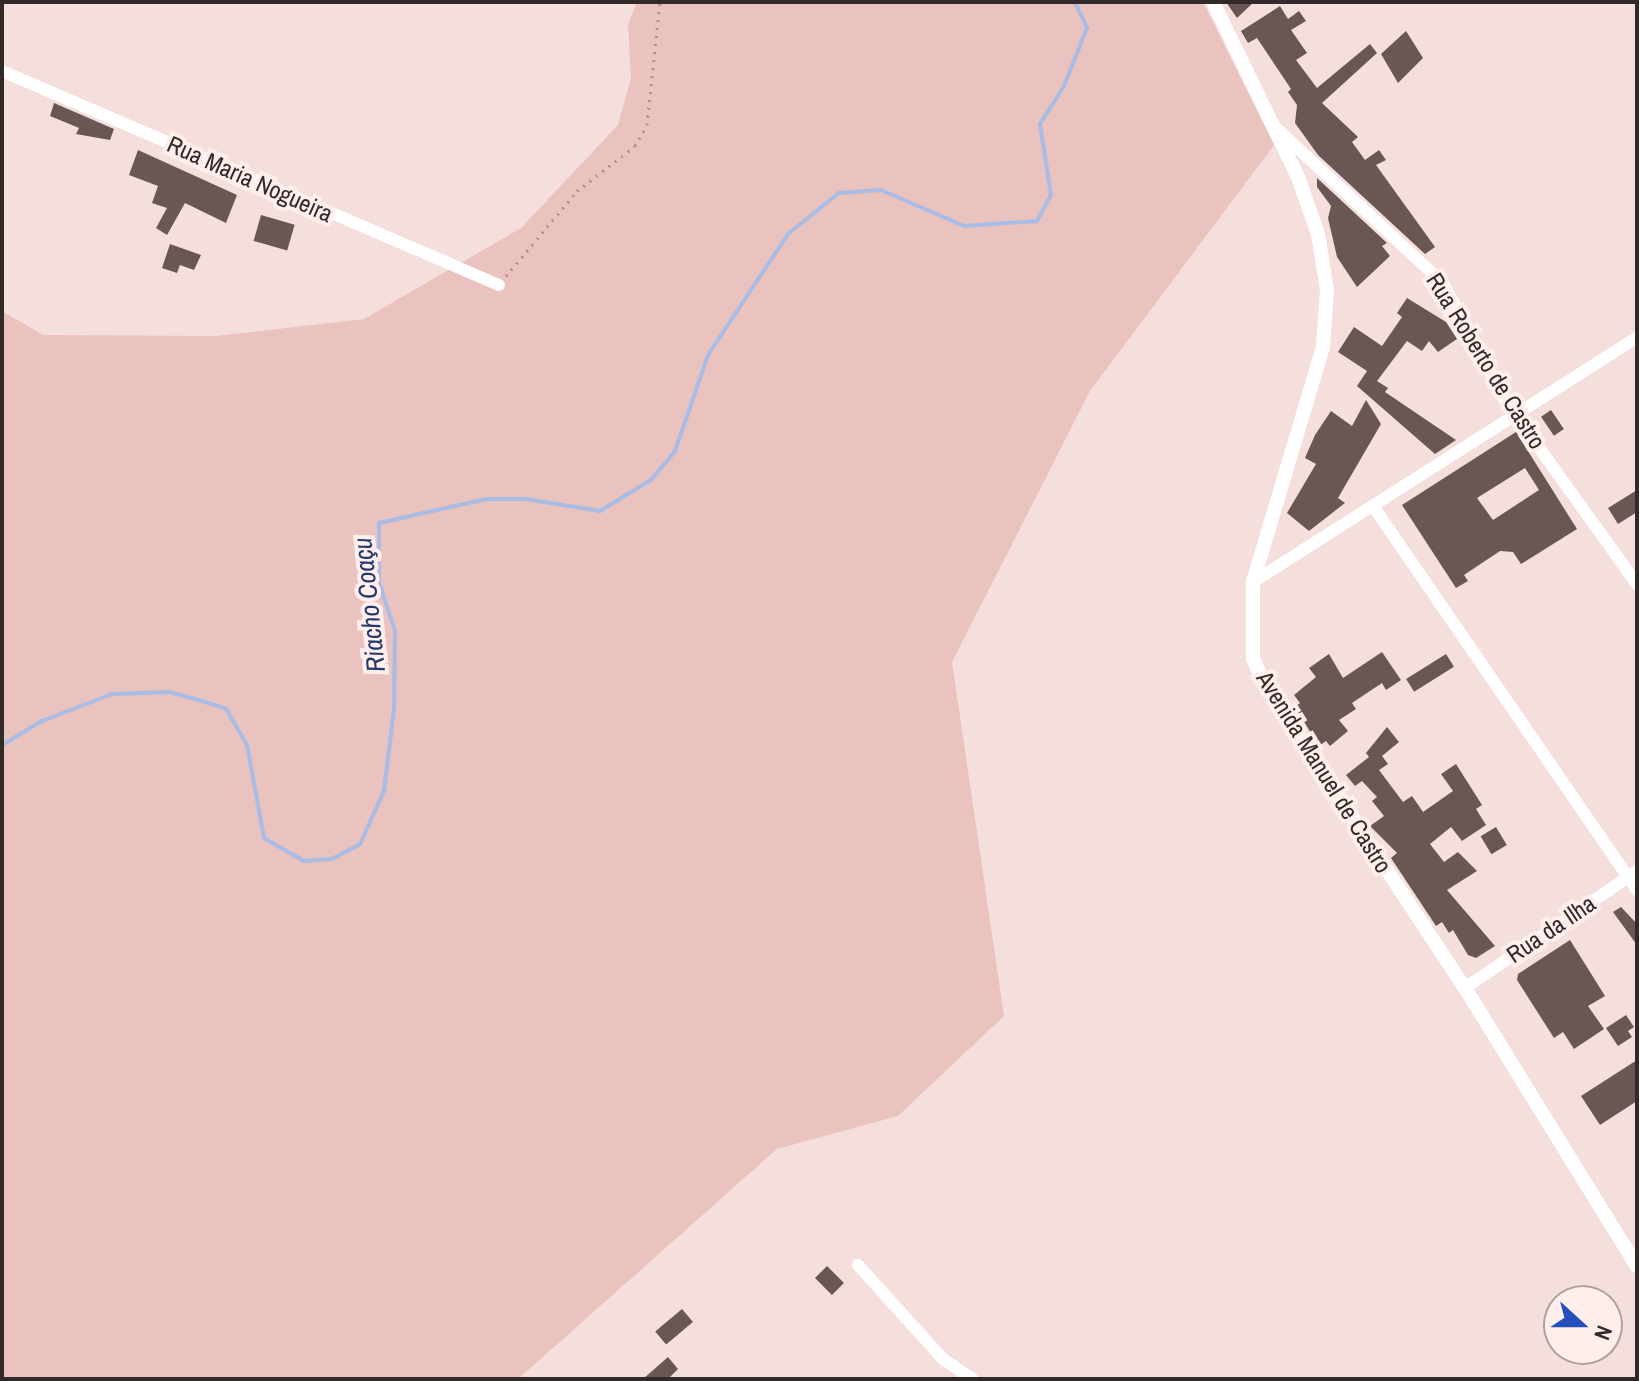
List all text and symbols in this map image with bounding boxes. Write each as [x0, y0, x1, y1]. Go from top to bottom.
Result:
street label: Rua Maria Nogueira [163, 130, 337, 228]
street label: Rua Roberto de Castro [1420, 268, 1552, 454]
water label: Riacho Coaçu [346, 536, 392, 674]
street label: Avenida Manuel de Castro [1250, 666, 1398, 878]
street label: Rua da Ilha [1501, 889, 1601, 969]
north arrow [1543, 1285, 1623, 1365]
text: N [1587, 1321, 1620, 1344]

